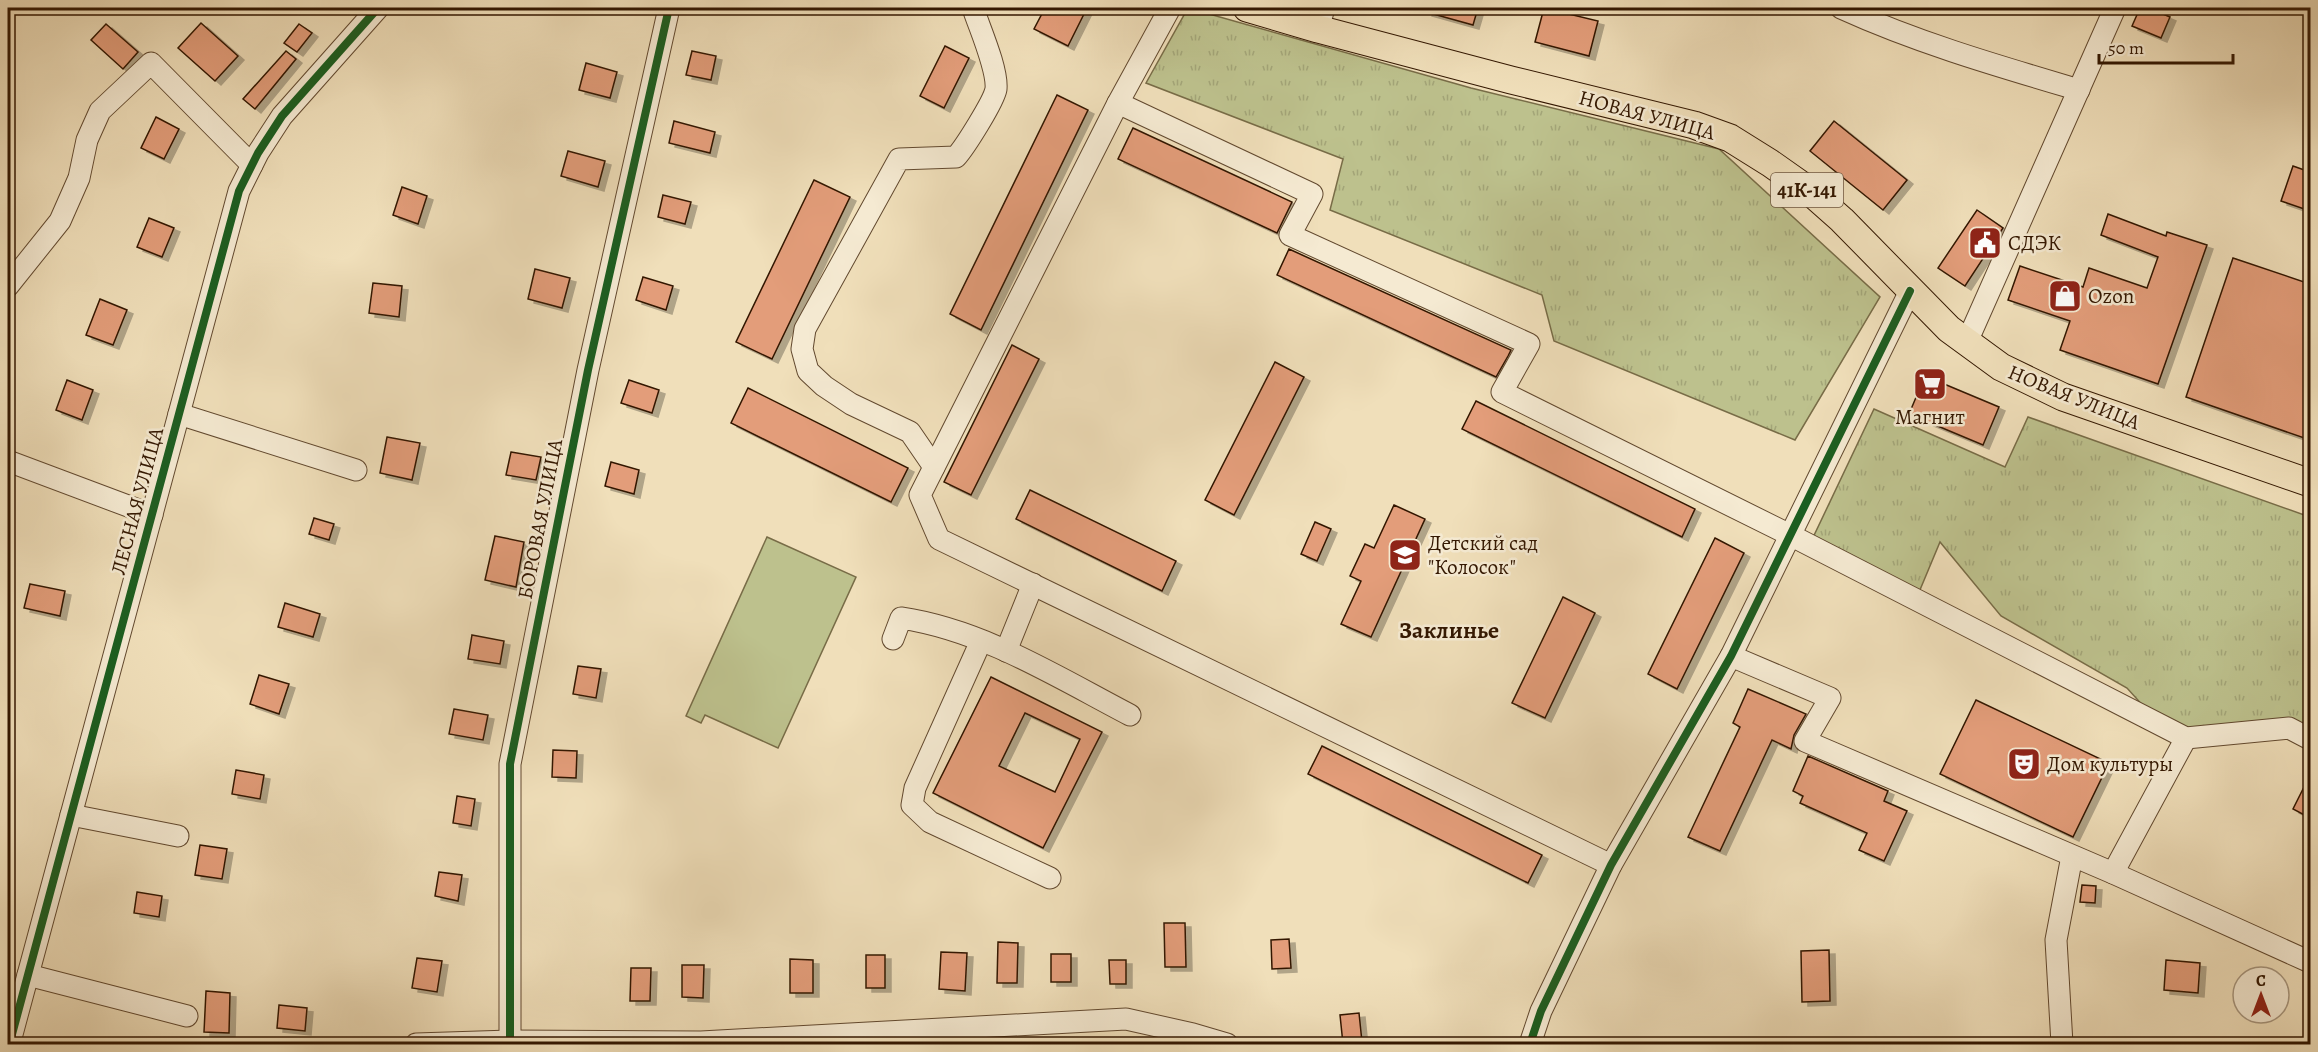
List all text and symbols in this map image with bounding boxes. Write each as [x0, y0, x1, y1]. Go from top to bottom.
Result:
scale bar [2099, 27, 2232, 65]
text: 50 m [2108, 36, 2144, 60]
street label: НОВАЯ УЛИЦА [1576, 83, 1719, 147]
road number: 41К-141 [1771, 173, 1843, 207]
public building icon: СДЭК [1967, 225, 2003, 261]
place label: СДЭК [2008, 229, 2062, 257]
shop icon: Ozon [2047, 278, 2083, 314]
place label: Ozon [2088, 282, 2134, 310]
street label: НОВАЯ УЛИЦА [2004, 358, 2145, 437]
supermarket icon: Магнит [1912, 366, 1948, 402]
place label: Магнит [1895, 403, 1965, 431]
street label: ЛЕСНАЯ УЛИЦА [104, 423, 170, 578]
street label: БОРОВАЯ УЛИЦА [511, 436, 569, 602]
place label: Детский сад "Колосок" [1428, 529, 1538, 581]
school or university icon: Детский сад "Колосок" [1387, 537, 1423, 573]
district label: Заклинье [1399, 614, 1499, 646]
theatre icon: Дом культуры [2006, 746, 2042, 782]
place label: Дом культуры [2047, 750, 2173, 778]
north arrow [2231, 965, 2291, 1025]
text: С [2256, 970, 2266, 992]

